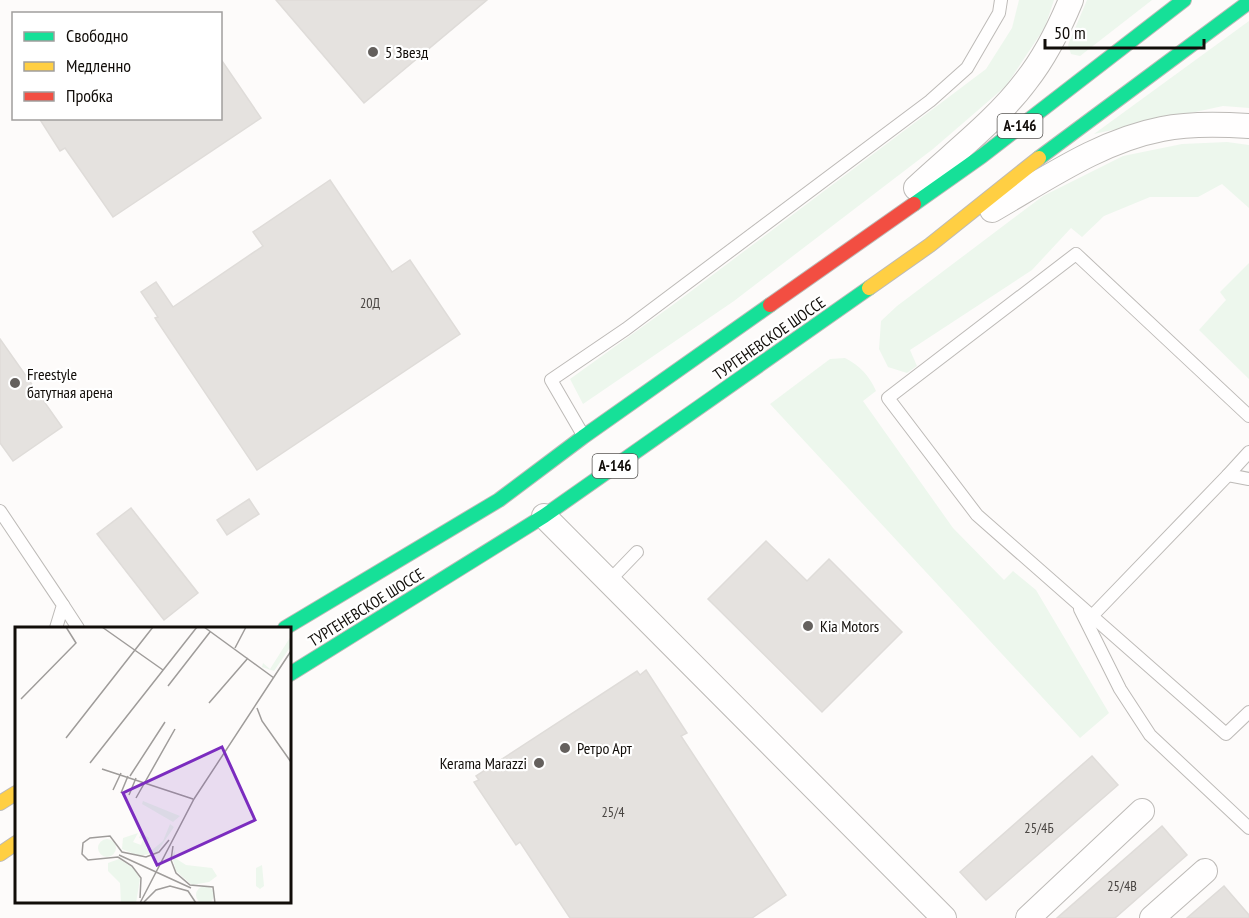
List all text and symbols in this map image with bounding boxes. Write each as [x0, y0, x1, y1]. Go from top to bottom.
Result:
legend [12, 12, 222, 120]
scale bar [1045, 12, 1204, 50]
text: 50 m [1054, 21, 1086, 44]
text: Свободно [66, 24, 129, 47]
place label: 5 Звезд [385, 42, 428, 62]
marker: 5 Звезд [366, 45, 380, 59]
text: Медленно [66, 54, 131, 77]
text: Пробка [66, 84, 113, 107]
road number: А-146 [998, 114, 1042, 138]
street label: ТУРГЕНЕВСКОЕ ШОССЕ [709, 292, 829, 384]
house number: 20Д [360, 294, 380, 312]
place label: Freestyle батутная арена [27, 364, 113, 402]
marker: Freestyle батутная арена [8, 376, 22, 390]
road number: А-146 [592, 454, 638, 478]
street label: ТУРГЕНЕВСКОЕ ШОССЕ [305, 563, 428, 651]
place label: Kia Motors [820, 616, 879, 636]
marker: Kia Motors [801, 619, 815, 633]
inset map [15, 627, 291, 903]
place label: Ретро Арт [577, 738, 633, 758]
marker: Ретро Арт [558, 741, 572, 755]
place label: Kerama Marazzi [440, 753, 527, 773]
marker: Kerama Marazzi [532, 756, 546, 770]
house number: 25/4 [601, 803, 625, 821]
house number: 25/4Б [1024, 819, 1054, 837]
house number: 25/4В [1107, 877, 1137, 895]

